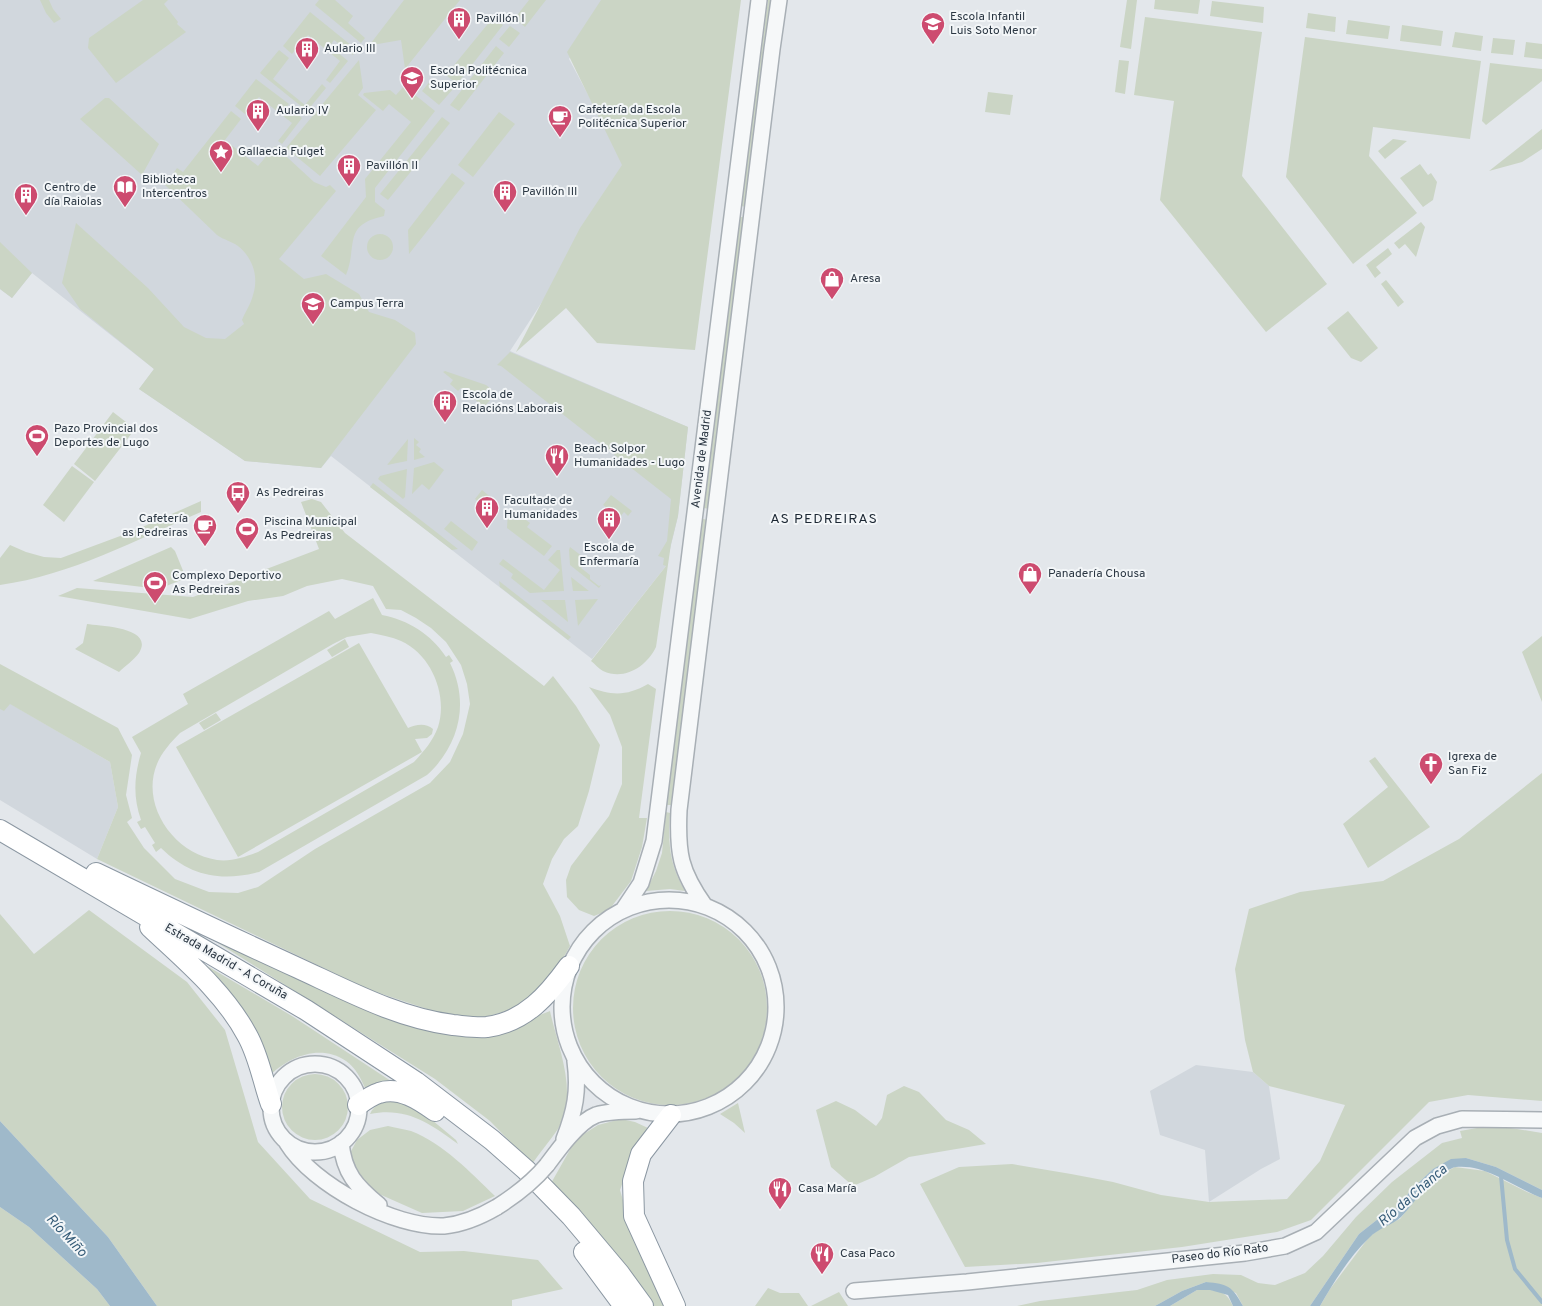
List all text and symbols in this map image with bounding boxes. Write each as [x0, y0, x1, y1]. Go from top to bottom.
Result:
building icon: Pavillón I [446, 6, 472, 40]
place label: Escola Infantil Luis Soto Menor [950, 9, 1037, 39]
place label: Pavillón I [476, 11, 525, 27]
school or university icon: Escola Infantil Luis Soto Menor [920, 11, 946, 45]
building icon: Aulario III [294, 36, 320, 70]
place label: Aulario III [324, 41, 376, 57]
place label: Escola Politécnica Superior [430, 63, 527, 93]
school or university icon: Escola Politécnica Superior [399, 65, 425, 99]
building icon: Aulario IV [245, 98, 271, 132]
place label: Cafetería da Escola Politécnica Superior [578, 102, 687, 132]
place label: Aulario IV [276, 103, 329, 119]
cafe icon: Cafetería da Escola Politécnica Superior [547, 104, 573, 138]
place icon: Gallaecia Fulget [208, 139, 234, 173]
place label: Gallaecia Fulget [238, 144, 324, 160]
building icon: Pavillón II [336, 153, 362, 187]
place label: Pavillón II [366, 158, 418, 174]
place label: Biblioteca Intercentros [142, 172, 207, 202]
library icon: Biblioteca Intercentros [112, 174, 138, 208]
building icon: Pavillón III [492, 179, 518, 213]
place label: Centro de día Raiolas [44, 180, 102, 210]
building icon: Centro de día Raiolas [13, 182, 39, 216]
place label: Pavillón III [522, 184, 577, 200]
shop icon: Aresa [819, 266, 845, 300]
place label: Aresa [850, 271, 881, 287]
school or university icon: Campus Terra [300, 291, 326, 325]
place label: Campus Terra [330, 296, 404, 312]
place label: Escola de Relacións Laborais [462, 387, 563, 417]
building icon: Escola de Relacións Laborais [432, 389, 458, 423]
street label: Avenida de Madrid [688, 409, 716, 509]
place label: Pazo Provincial dos Deportes de Lugo [54, 421, 158, 451]
sports icon: Pazo Provincial dos Deportes de Lugo [24, 423, 50, 457]
place label: Beach Solpor Humanidades - Lugo [574, 441, 685, 471]
restaurant icon: Beach Solpor Humanidades - Lugo [544, 443, 570, 477]
bus stop icon: As Pedreiras [225, 480, 251, 514]
place label: As Pedreiras [256, 485, 324, 501]
place label: Facultade de Humanidades [504, 493, 578, 523]
building icon: Facultade de Humanidades [474, 495, 500, 529]
building icon: Escola de Enfermaría [596, 506, 622, 540]
place label: Cafetería as Pedreiras [122, 511, 188, 541]
district label: AS PEDREIRAS [770, 511, 878, 528]
cafe icon: Cafetería as Pedreiras [192, 513, 218, 547]
place label: Piscina Municipal As Pedreiras [264, 514, 357, 544]
sports icon: Piscina Municipal As Pedreiras [234, 516, 260, 550]
place label: Escola de Enfermaría [579, 540, 639, 570]
shop icon: Panadería Chousa [1017, 561, 1043, 595]
place label: Panadería Chousa [1048, 566, 1145, 582]
place label: Complexo Deportivo As Pedreiras [172, 568, 282, 598]
sports icon: Complexo Deportivo As Pedreiras [142, 570, 168, 604]
place label: Igrexa de San Fiz [1448, 749, 1497, 779]
church icon: Igrexa de San Fiz [1418, 751, 1444, 785]
street label: Estrada Madrid - A Coruña [162, 920, 290, 1004]
water label: Río da Chanca [1375, 1161, 1452, 1231]
restaurant icon: Casa María [767, 1176, 793, 1210]
place label: Casa María [798, 1181, 857, 1197]
water label: Río Miño [42, 1211, 90, 1261]
street label: Paseo do Río Rato [1171, 1240, 1270, 1268]
restaurant icon: Casa Paco [809, 1241, 835, 1275]
place label: Casa Paco [840, 1246, 896, 1262]

